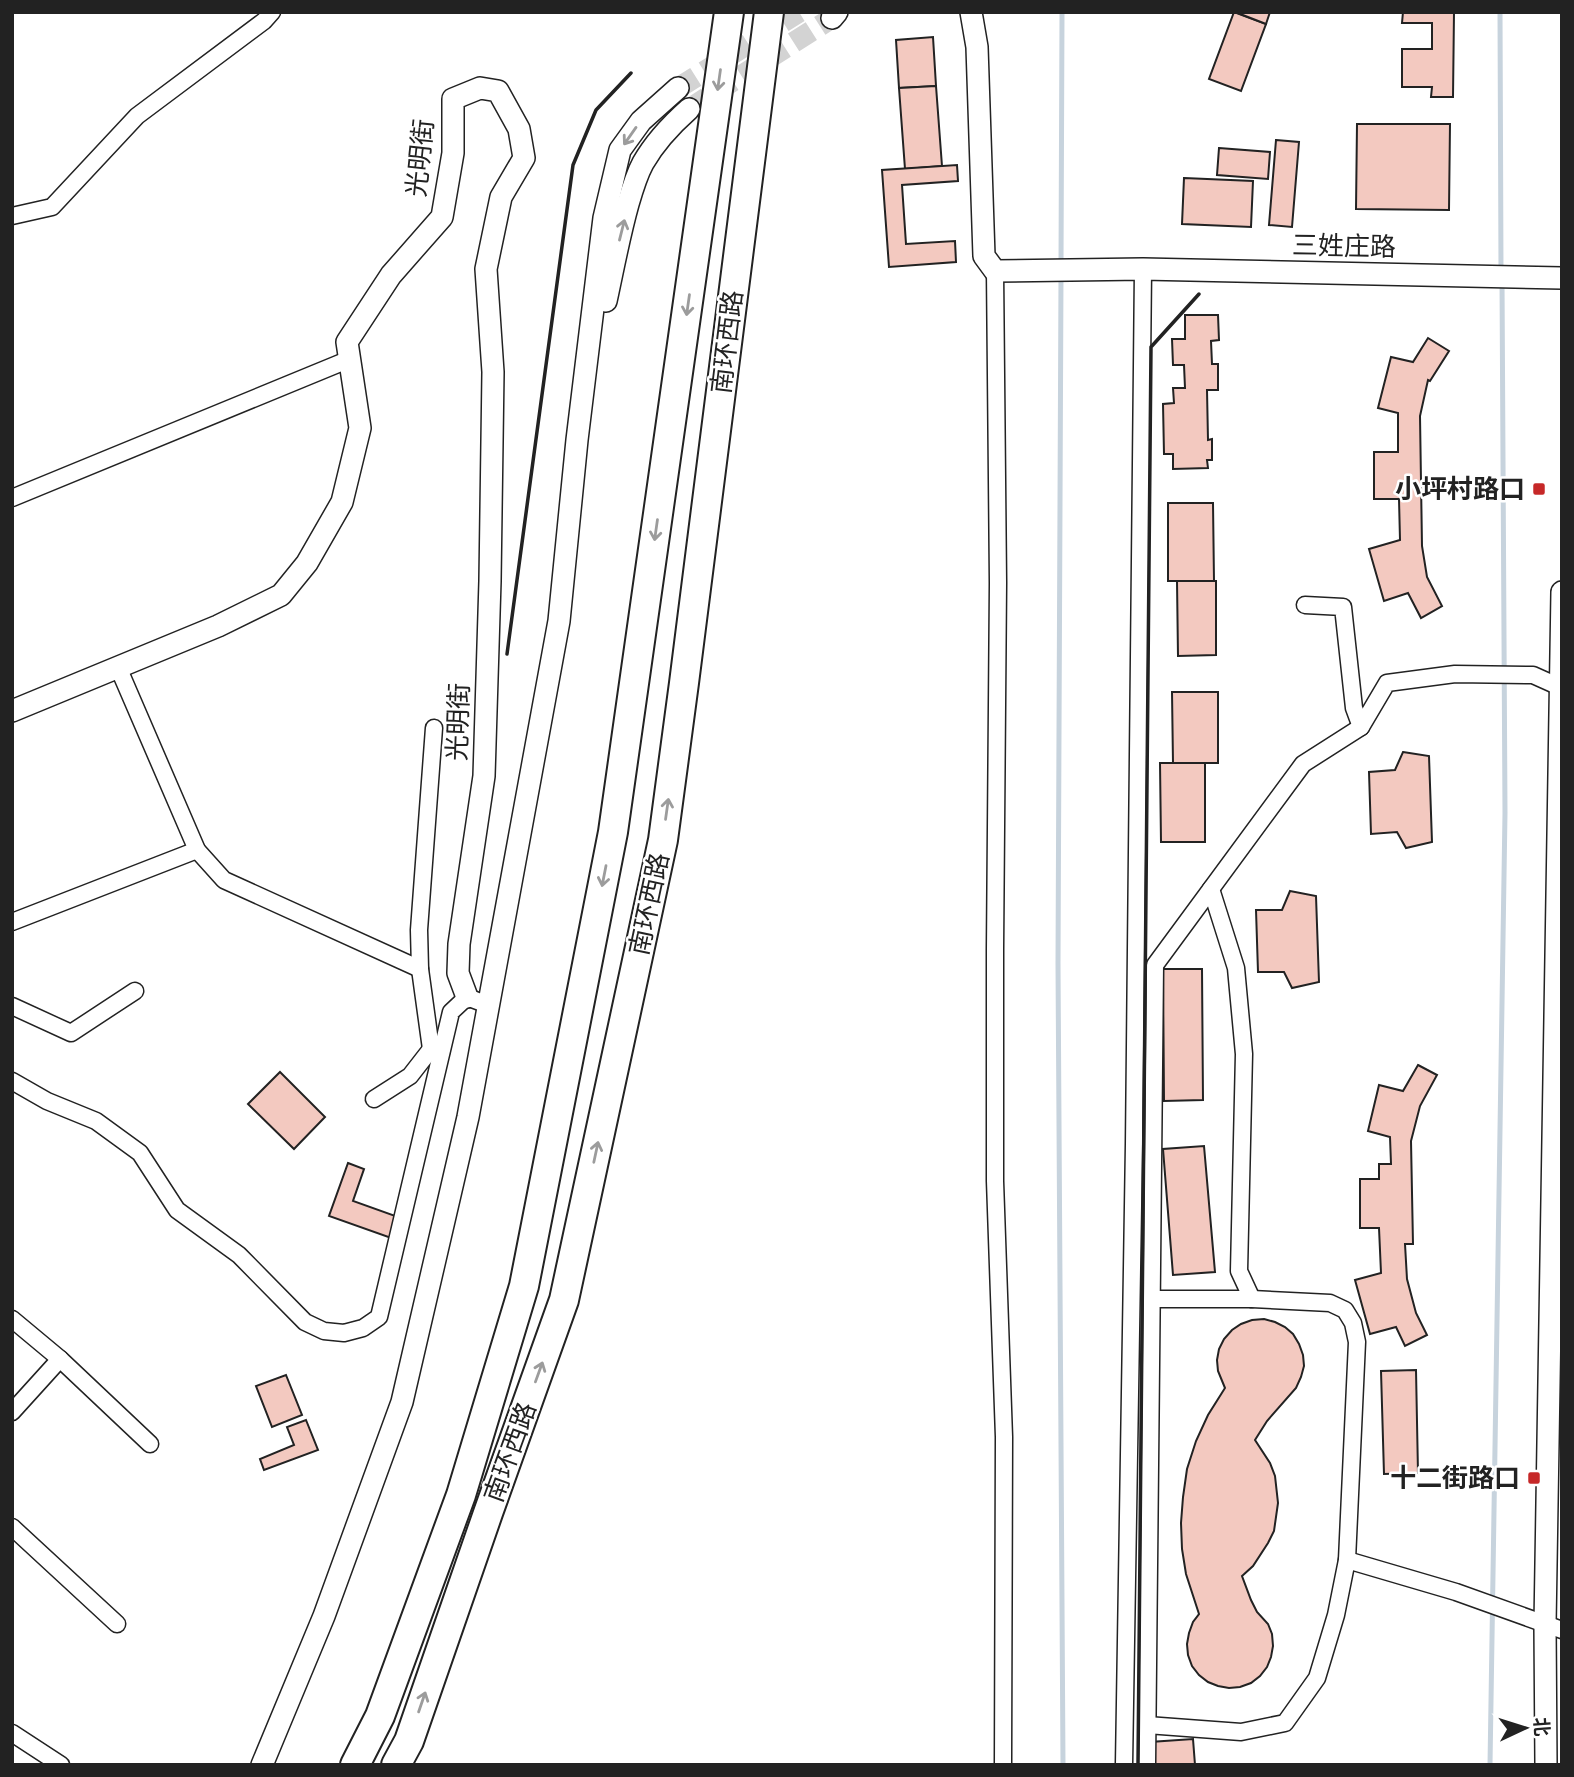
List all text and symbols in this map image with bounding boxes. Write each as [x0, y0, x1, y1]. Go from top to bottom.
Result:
one-way arrow [712, 68, 725, 91]
street label: 光明街 [397, 117, 443, 199]
one-way arrow [623, 126, 637, 145]
one-way arrow [615, 219, 629, 242]
street label: 三姓庄路 [1292, 226, 1396, 266]
street label: 南环西路 [702, 288, 752, 396]
one-way arrow [681, 293, 694, 316]
place label: 小坪村路口 [1395, 470, 1525, 508]
marker: 小坪村路口 [1531, 481, 1547, 497]
one-way arrow [649, 518, 662, 541]
street label: 光明街 [438, 682, 478, 762]
one-way arrow [661, 799, 674, 821]
street label: 南环西路 [620, 849, 678, 959]
one-way arrow [597, 864, 610, 887]
one-way arrow [590, 1141, 604, 1164]
one-way arrow [534, 1361, 546, 1383]
street label: 南环西路 [474, 1397, 546, 1507]
place label: 十二街路口 [1390, 1459, 1520, 1497]
marker: 十二街路口 [1526, 1470, 1542, 1486]
one-way arrow [417, 1691, 429, 1713]
north arrow [1490, 1693, 1560, 1763]
text: 北 [1527, 1716, 1556, 1737]

